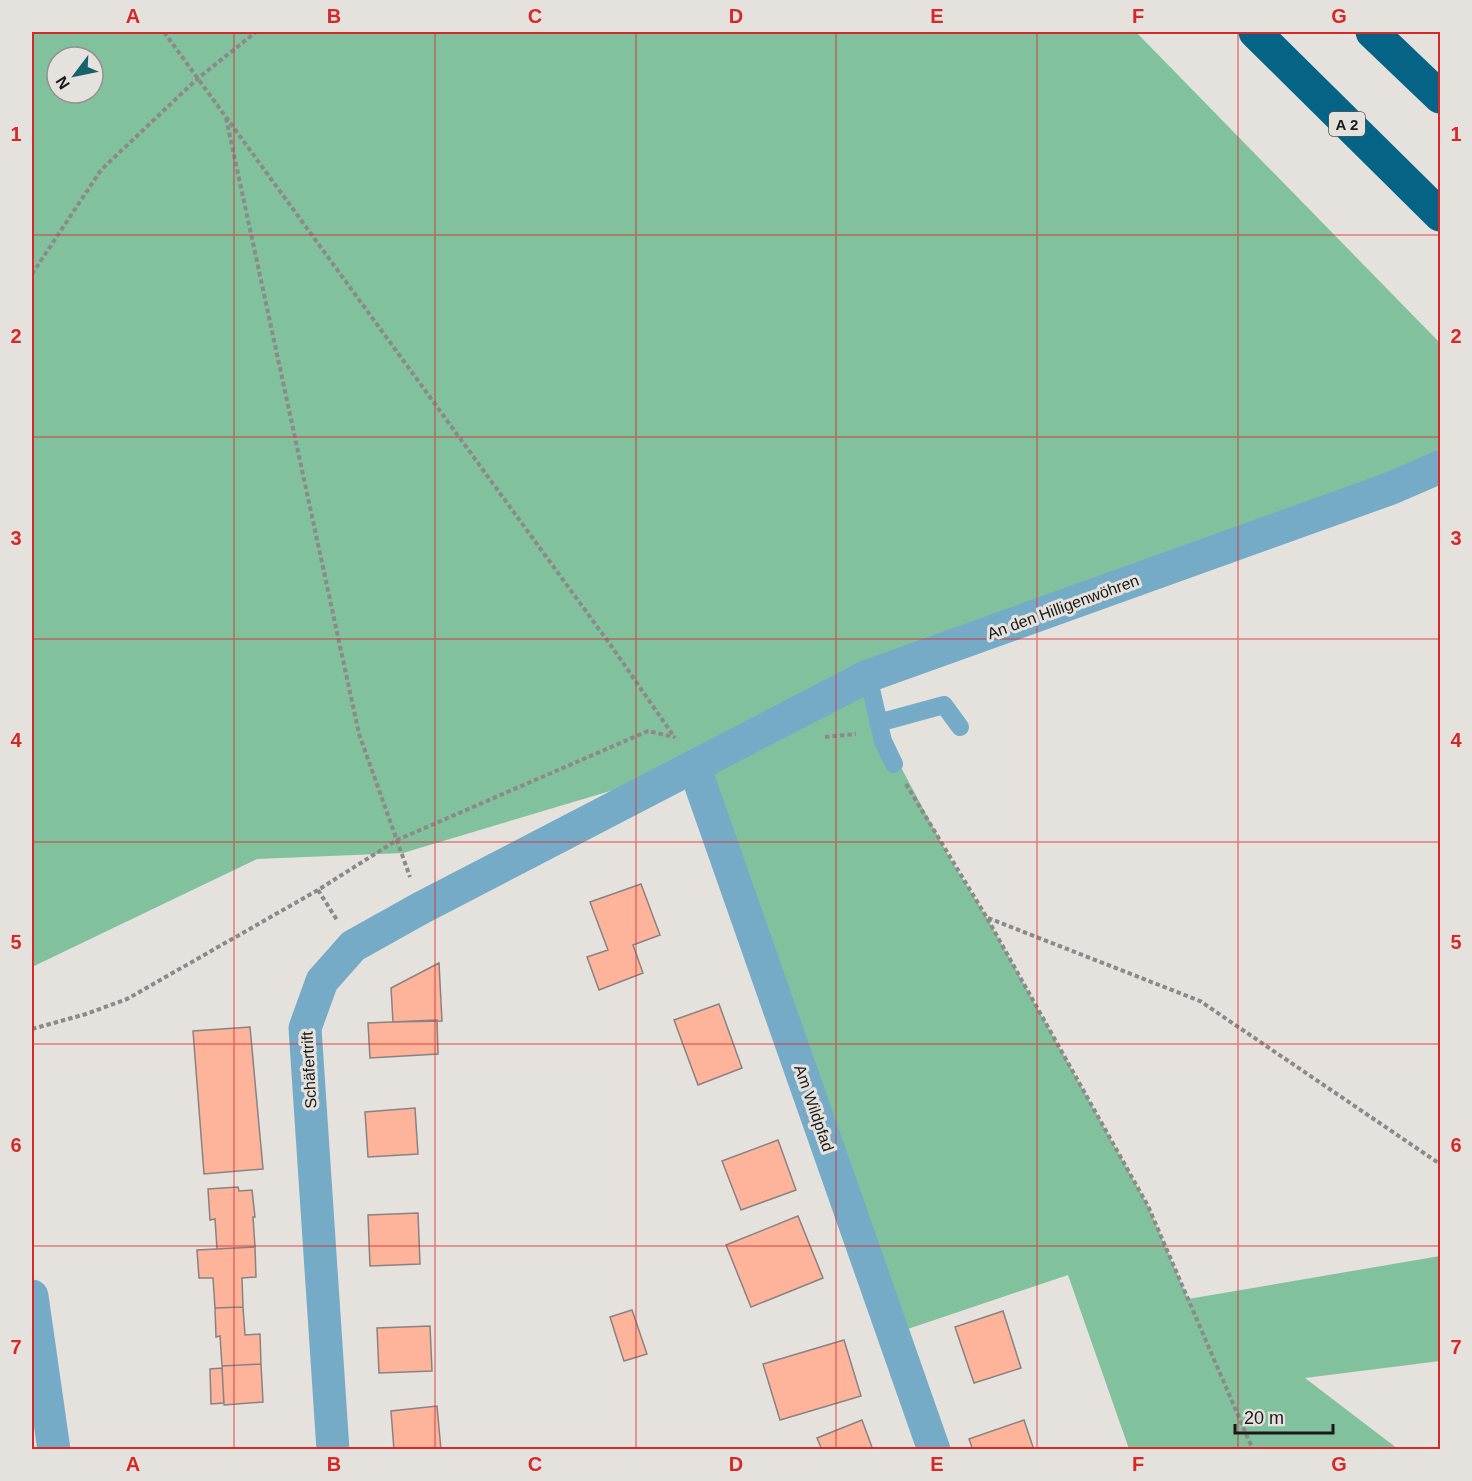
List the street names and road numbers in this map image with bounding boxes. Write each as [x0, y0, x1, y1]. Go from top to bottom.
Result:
road number: A 2 [1329, 112, 1365, 136]
street label: An den Hilligenwöhren [985, 572, 1141, 642]
street label: Schäfertrift [298, 1030, 320, 1109]
street label: Am Wildpfad [791, 1062, 837, 1154]

